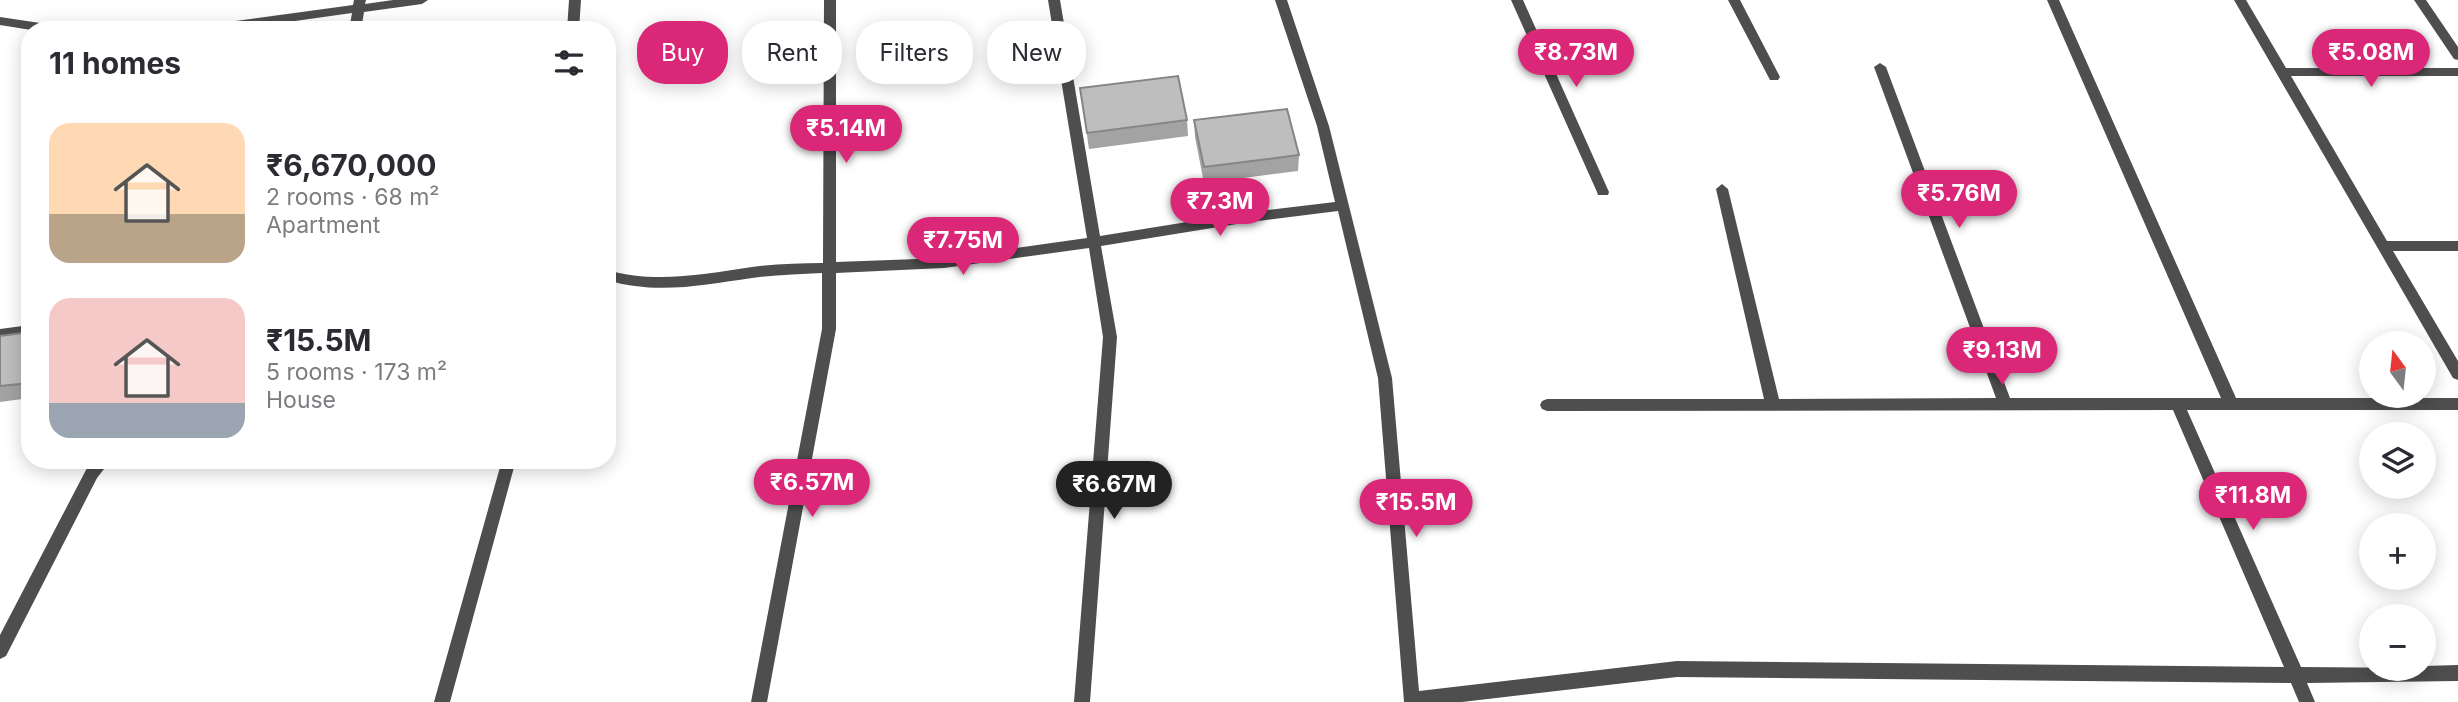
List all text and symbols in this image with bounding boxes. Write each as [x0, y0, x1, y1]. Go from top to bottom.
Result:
chip: Buy [637, 21, 728, 84]
chip: Rent [742, 21, 842, 84]
chip: Filters [856, 21, 973, 84]
chip: New [987, 21, 1086, 84]
pin: ₹8.73M [1519, 29, 1633, 89]
pin: ₹5.08M [2314, 29, 2428, 89]
text: ₹8.73M [1534, 38, 1618, 66]
text: ₹5.08M [2328, 38, 2414, 66]
icon: filters [550, 44, 588, 82]
text: 11 homes [49, 45, 181, 81]
pin: ₹5.14M [789, 106, 903, 165]
text: ₹5.14M [806, 114, 886, 142]
text: ₹6,670,000 [266, 147, 437, 183]
icon: home [105, 151, 189, 235]
pin: ₹5.76M [1902, 170, 2016, 230]
pin: ₹7.3M [1171, 178, 1269, 238]
text: ₹5.76M [1917, 179, 2001, 207]
text: 2 rooms · 68 m² [266, 183, 439, 211]
text: ₹7.3M [1186, 187, 1254, 215]
text: Apartment [266, 211, 380, 239]
pin: ₹7.75M [906, 218, 1020, 277]
text: ₹7.75M [923, 226, 1003, 254]
text: ₹15.5M [266, 322, 372, 358]
icon: home [105, 326, 189, 410]
pin: ₹9.13M [1945, 328, 2059, 387]
north arrow [2359, 331, 2436, 408]
map controls [2359, 331, 2436, 681]
text: ₹9.13M [1962, 336, 2042, 364]
text: 5 rooms · 173 m² [266, 358, 447, 386]
text: House [266, 386, 336, 414]
button: layers [2359, 422, 2436, 499]
pin: ₹6.57M [755, 460, 869, 519]
pin: ₹6.67M [1057, 462, 1171, 521]
text: ₹6.57M [770, 468, 854, 496]
text: ₹6.67M [1072, 470, 1156, 498]
pin: ₹11.8M [2196, 472, 2310, 532]
pin: ₹15.5M [1359, 480, 1473, 539]
text: ₹11.8M [2215, 481, 2291, 509]
text: ₹15.5M [1376, 488, 1456, 516]
button: + [2359, 513, 2436, 590]
button: − [2359, 604, 2436, 681]

